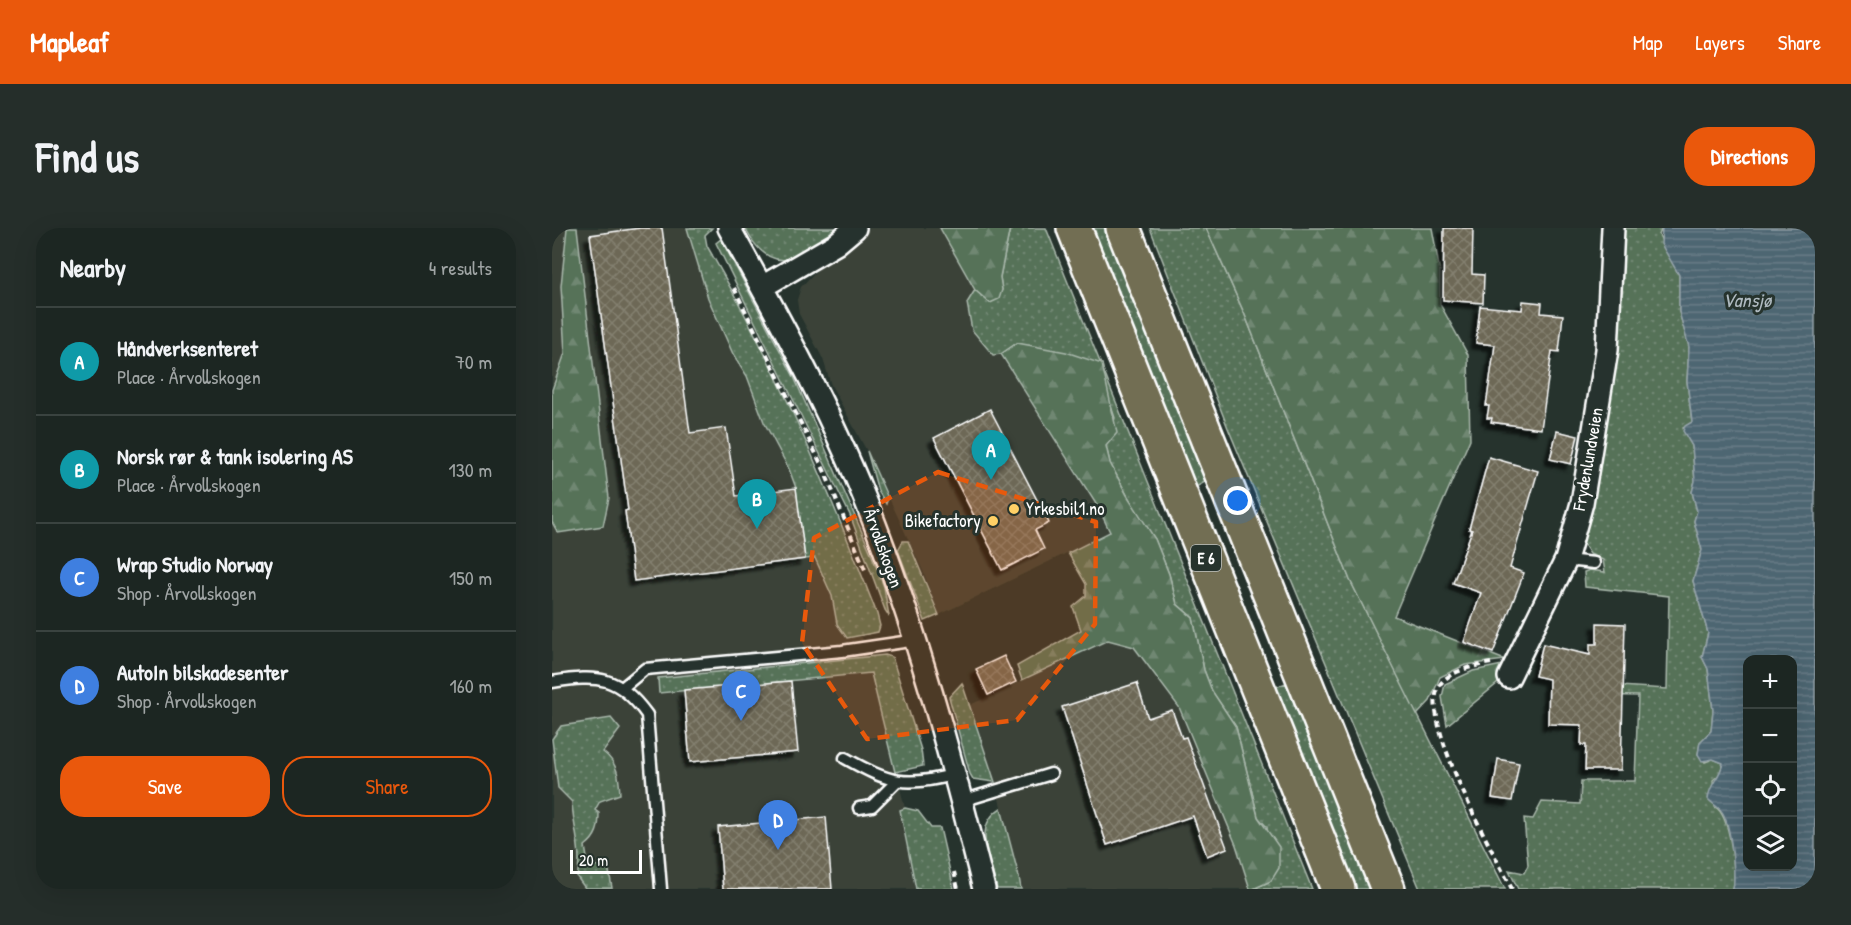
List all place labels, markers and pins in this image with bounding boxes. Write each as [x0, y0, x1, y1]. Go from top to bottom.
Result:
pin: A [972, 430, 1010, 480]
pin: B [738, 480, 776, 529]
place label: Yrkesbil1.no [1026, 496, 1104, 521]
marker: Yrkesbil1.no [1007, 502, 1021, 516]
place label: Bikefactory [905, 508, 981, 533]
marker: Bikefactory [986, 514, 1000, 528]
pin: C [722, 672, 760, 721]
pin: D [758, 800, 798, 850]

